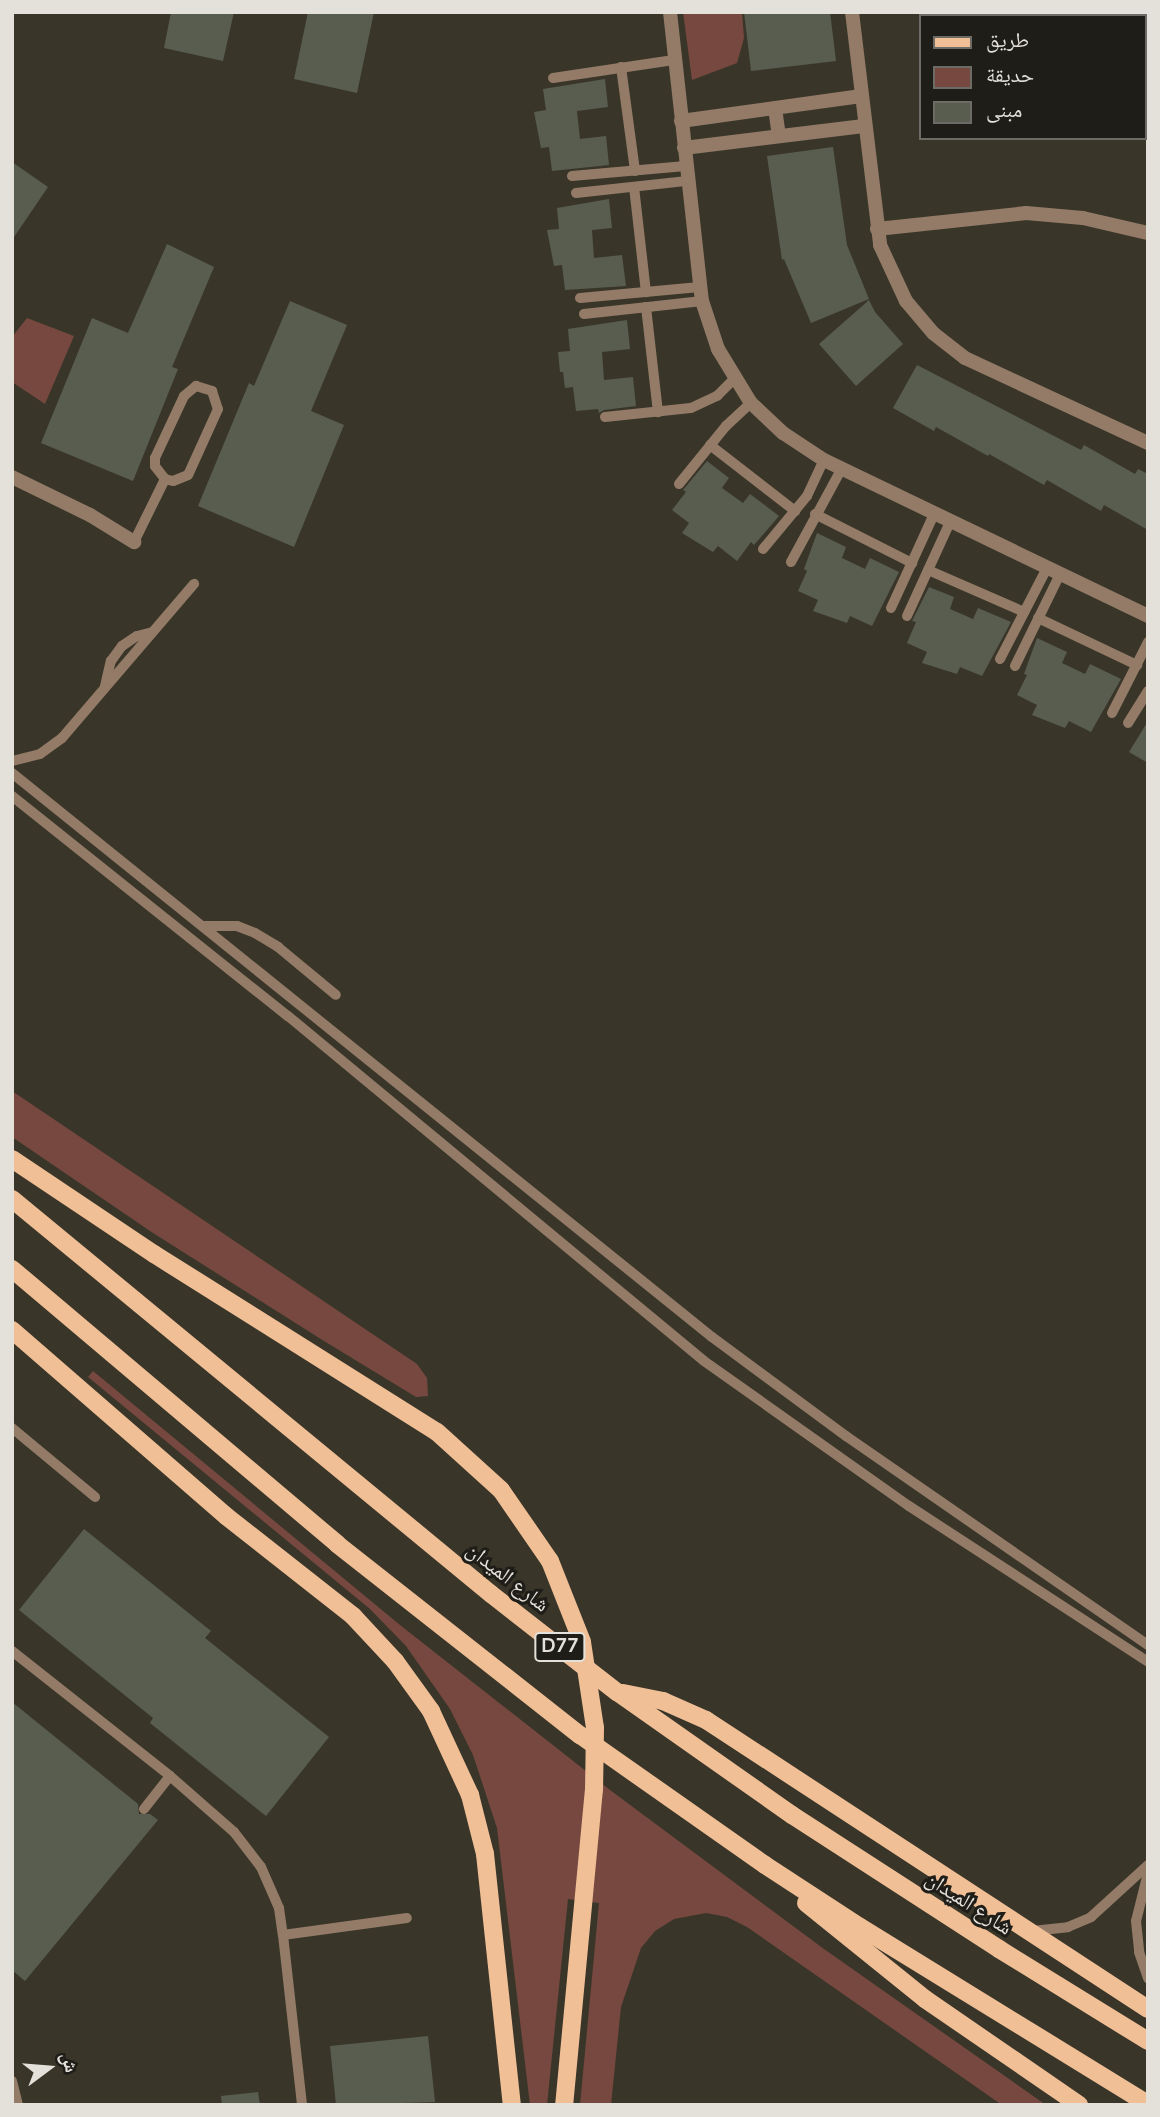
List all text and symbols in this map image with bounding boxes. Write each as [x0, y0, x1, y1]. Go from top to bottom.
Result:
legend [918, 14, 1146, 140]
text: طريق [986, 26, 1029, 54]
text: حديقة [986, 61, 1034, 89]
text: مبنى [986, 96, 1022, 124]
street label: شارع الميدان [462, 1537, 554, 1617]
road number: D77 [534, 1632, 586, 1662]
street label: شارع الميدان [921, 1866, 1017, 1940]
north arrow [14, 2033, 84, 2103]
text: ش [54, 2049, 84, 2075]

